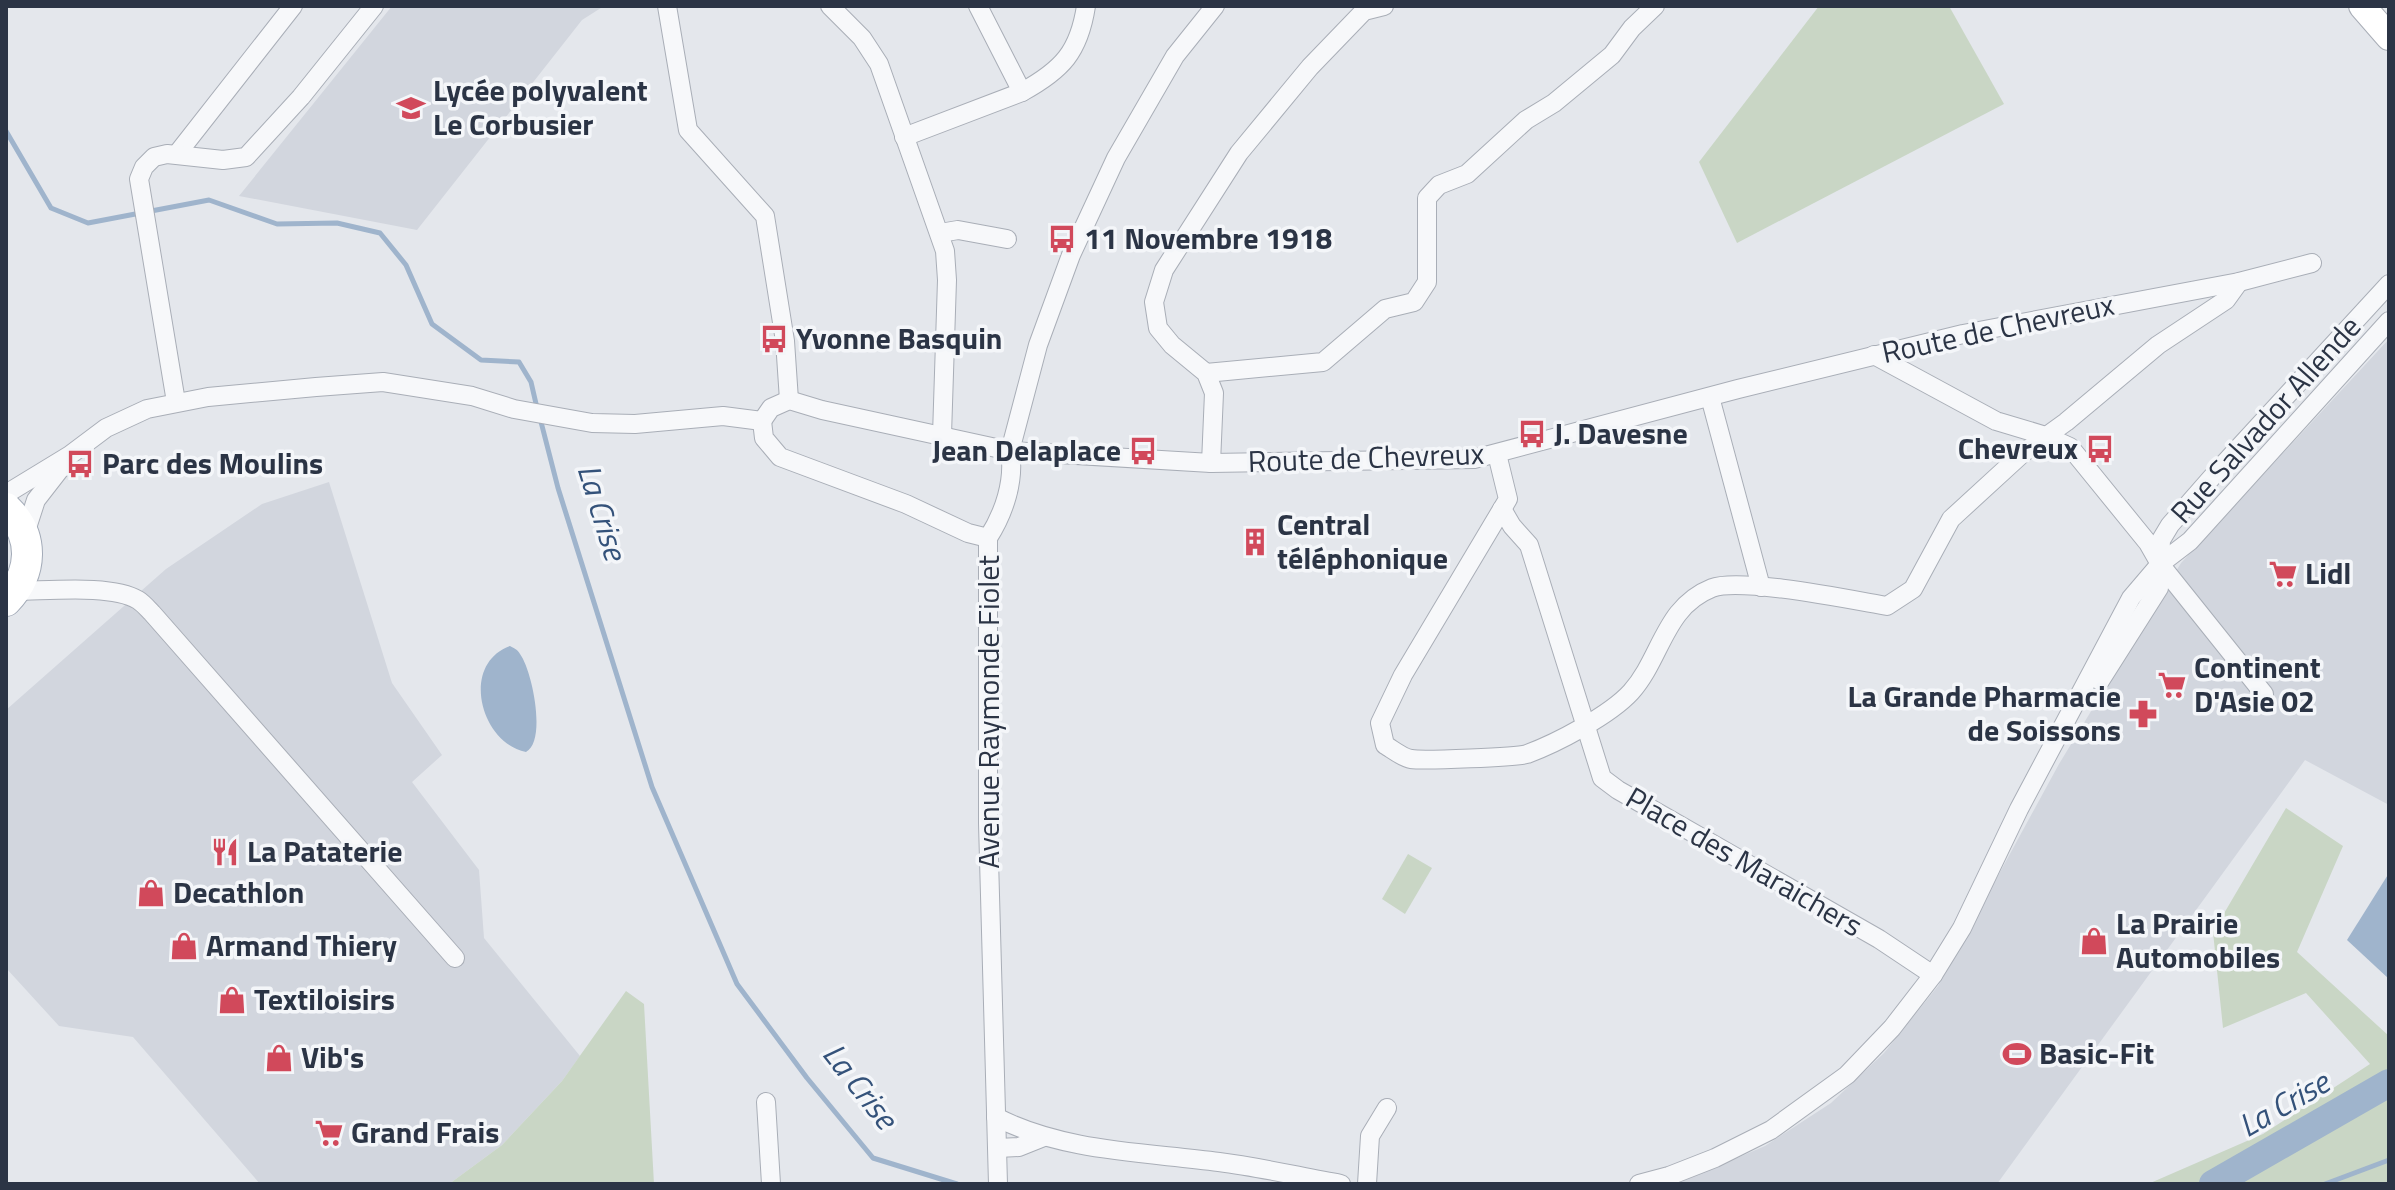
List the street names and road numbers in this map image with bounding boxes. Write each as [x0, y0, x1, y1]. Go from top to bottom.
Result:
street label: Route de Chevreux [1877, 281, 2118, 375]
street label: Rue Salvador Allende [2159, 305, 2371, 534]
street label: Route de Chevreux [1247, 430, 1485, 484]
street label: Avenue Raymonde Fiolet [965, 555, 1011, 869]
street label: Place des Maraichers [1617, 775, 1872, 948]

